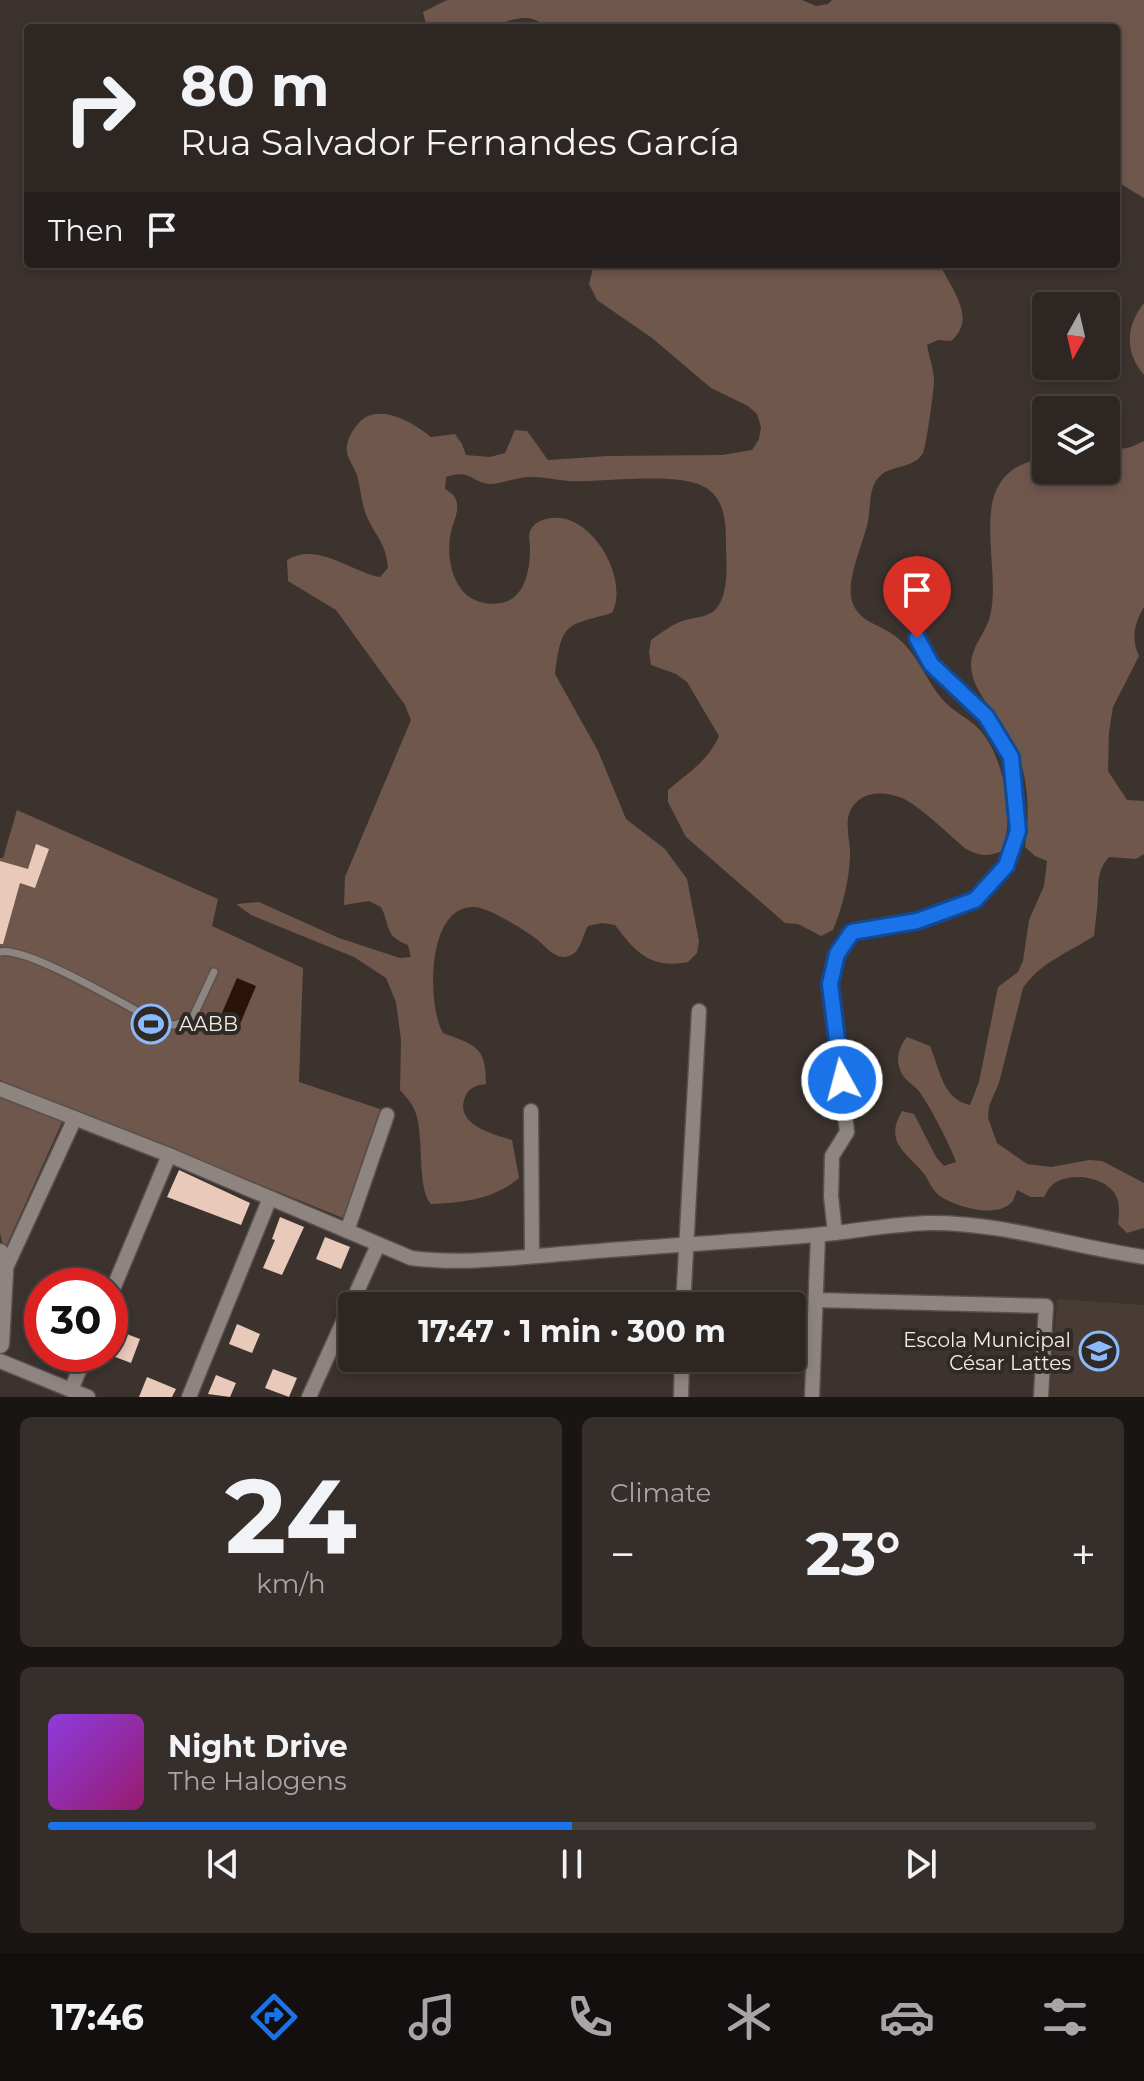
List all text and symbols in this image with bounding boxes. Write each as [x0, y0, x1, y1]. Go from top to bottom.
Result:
text: 80 m [180, 52, 330, 120]
icon: right [48, 56, 152, 160]
text: Rua Salvador Fernandes García [180, 120, 740, 164]
icon: arrive [140, 208, 184, 252]
text: Then [48, 212, 124, 249]
north arrow [1032, 292, 1120, 380]
map controls [1032, 292, 1120, 484]
button: layers [1032, 396, 1120, 484]
pin [883, 556, 951, 638]
icon: arrive [895, 568, 939, 612]
sports icon: AABB [130, 1003, 172, 1045]
place label: AABB [179, 1012, 238, 1036]
position arrow [800, 1038, 884, 1122]
speed limit sign: 30 [24, 1268, 128, 1372]
text: 17:47 · 1 min · 300 m [418, 1313, 726, 1350]
place label: Escola Municipal César Lattes [903, 1328, 1071, 1375]
school or university icon: Escola Municipal César Lattes [1078, 1330, 1120, 1372]
text: 24 [225, 1452, 357, 1579]
text: Climate [610, 1477, 711, 1509]
text: 23° [805, 1517, 901, 1590]
text: − [610, 1527, 635, 1581]
text: + [1071, 1527, 1096, 1581]
text: km/h [256, 1568, 326, 1600]
text: Night Drive [168, 1728, 348, 1765]
text: The Halogens [168, 1765, 347, 1797]
icon: previous [201, 1842, 245, 1886]
icon: pause [550, 1842, 594, 1886]
icon: next [899, 1842, 943, 1886]
icon: directions [246, 1989, 302, 2045]
icon: music [404, 1989, 460, 2045]
icon: phone [562, 1989, 618, 2045]
icon: climate [721, 1989, 777, 2045]
icon: car [879, 1989, 935, 2045]
icon: filters [1037, 1989, 1093, 2045]
text: 17:46 [51, 1995, 144, 2039]

